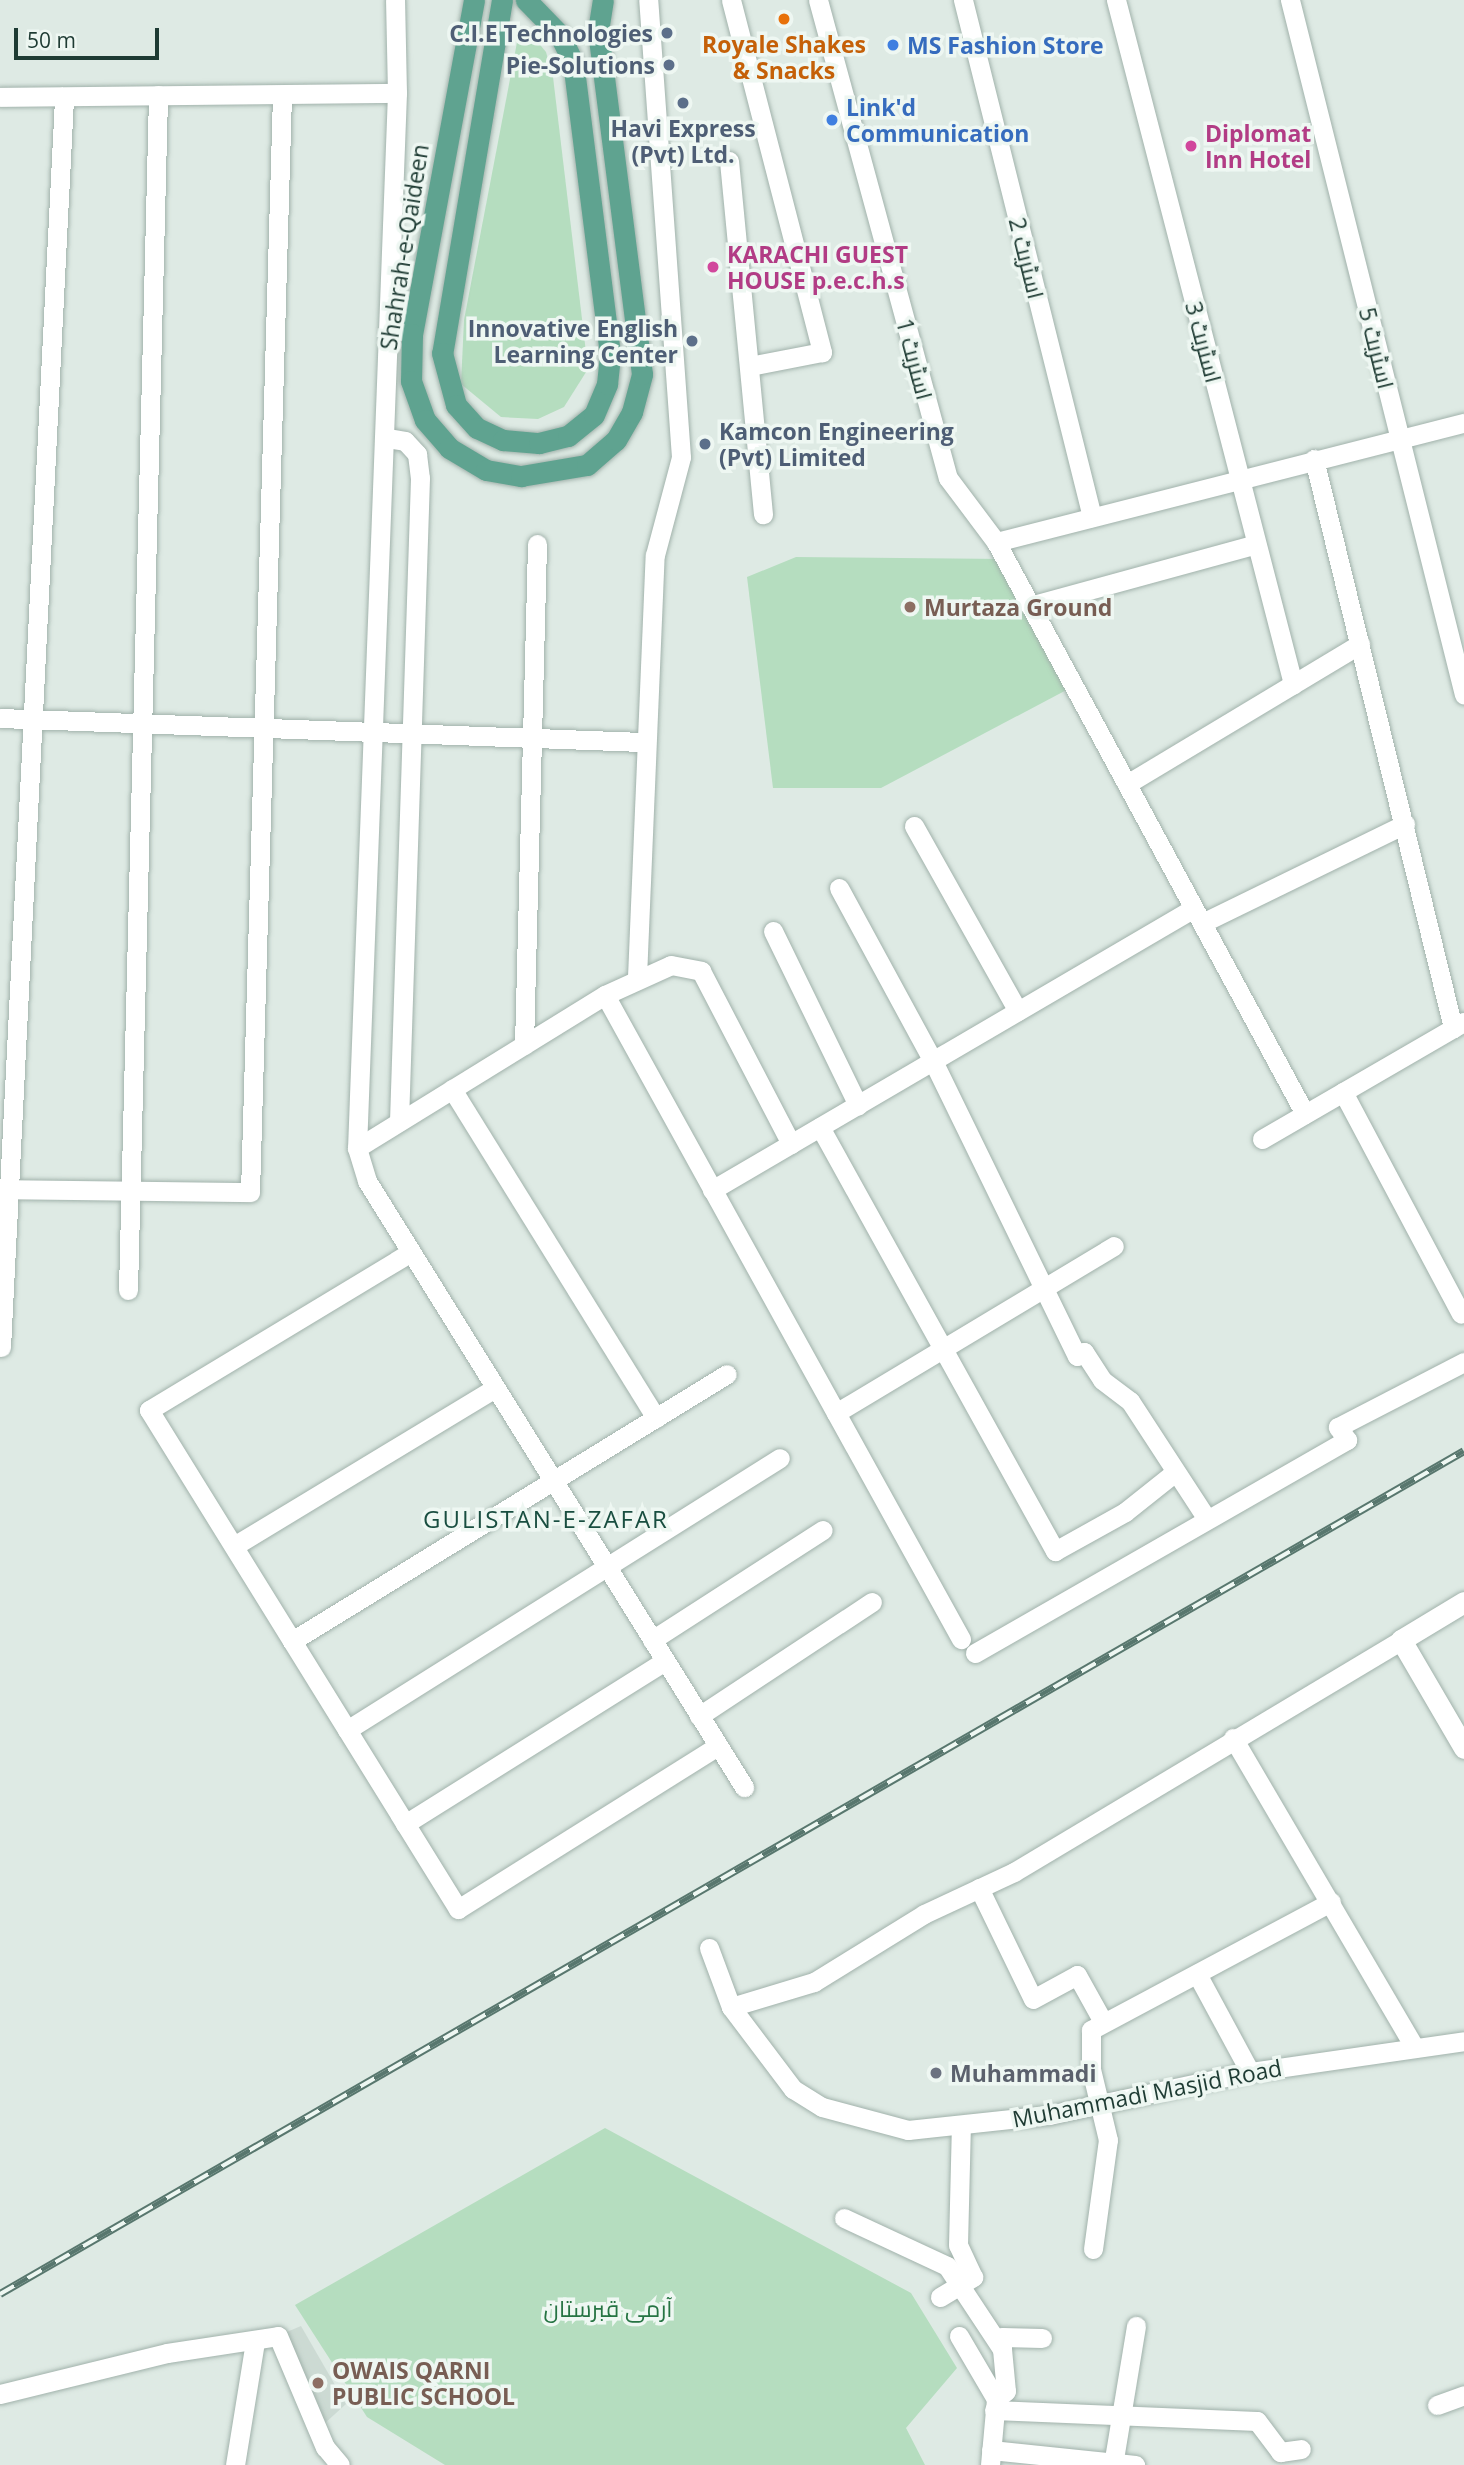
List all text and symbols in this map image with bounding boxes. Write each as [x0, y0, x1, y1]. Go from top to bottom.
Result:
marker: Royale Shakes & Snacks [776, 11, 792, 27]
scale bar [18, 14, 163, 58]
place label: C.I.E Technologies [449, 19, 653, 47]
marker: C.I.E Technologies [659, 25, 675, 41]
text: 50 m [27, 26, 76, 54]
place label: Royale Shakes & Snacks [702, 30, 866, 84]
place label: MS Fashion Store [907, 31, 1104, 59]
marker: MS Fashion Store [885, 37, 901, 53]
place label: Pie-Solutions [506, 51, 655, 79]
marker: Pie-Solutions [661, 57, 677, 73]
place label: Link'd Communication [846, 93, 1029, 147]
marker: Havi Express (Pvt) Ltd. [675, 95, 691, 111]
marker: Link'd Communication [824, 112, 840, 128]
place label: Havi Express (Pvt) Ltd. [610, 114, 756, 168]
place label: Diplomat Inn Hotel [1205, 119, 1311, 173]
marker: Diplomat Inn Hotel [1183, 138, 1199, 154]
street label: Shahrah-e-Qaideen [374, 142, 434, 352]
street label: اسٹریٹ 2 [1004, 214, 1050, 302]
place label: KARACHI GUEST HOUSE p.e.c.h.s [727, 240, 908, 294]
marker: KARACHI GUEST HOUSE p.e.c.h.s [705, 259, 721, 275]
street label: اسٹریٹ 3 [1180, 298, 1228, 386]
street label: اسٹریٹ 5 [1354, 304, 1400, 392]
place label: Innovative English Learning Center [468, 314, 678, 368]
street label: اسٹریٹ 1 [891, 315, 939, 403]
marker: Innovative English Learning Center [684, 333, 700, 349]
place label: Kamcon Engineering (Pvt) Limited [719, 417, 954, 471]
marker: Kamcon Engineering (Pvt) Limited [697, 436, 713, 452]
place label: Murtaza Ground [924, 593, 1112, 621]
marker: Murtaza Ground [902, 599, 918, 615]
district label: GULISTAN-E-ZAFAR [425, 1505, 667, 1533]
street label: Muhammadi Masjid Road [1010, 2053, 1284, 2133]
place label: Muhammadi [950, 2059, 1096, 2087]
marker: Muhammadi [928, 2065, 944, 2081]
park label: آرمی قبرستان [544, 2294, 672, 2322]
place label: OWAIS QARNI PUBLIC SCHOOL [332, 2356, 515, 2410]
marker: OWAIS QARNI PUBLIC SCHOOL [310, 2375, 326, 2391]

